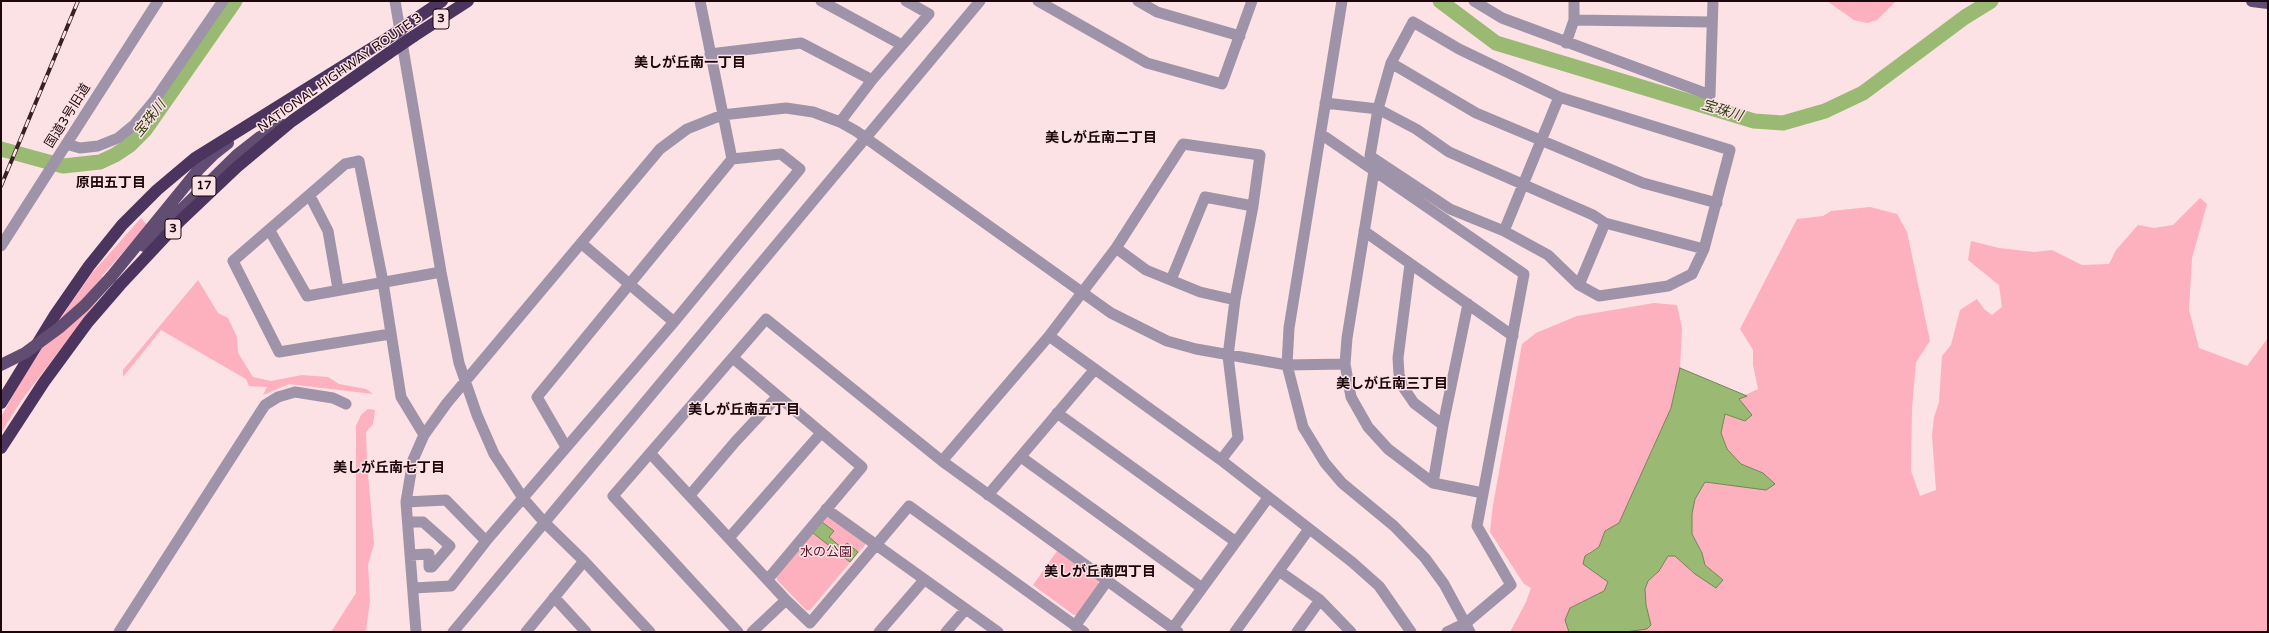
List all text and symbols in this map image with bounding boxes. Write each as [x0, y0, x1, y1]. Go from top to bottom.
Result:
road number: 3 [433, 9, 449, 29]
street label: NATIONAL HIGHWAY ROUTE 3 [255, 10, 425, 136]
district label: 美しが丘南一丁目 [634, 55, 746, 71]
street label: 国道3号旧道 [42, 81, 94, 151]
water label: 宝珠川 [130, 97, 170, 141]
water label: 宝珠川 [1699, 97, 1745, 125]
district label: 美しが丘南二丁目 [1045, 130, 1157, 146]
district label: 原田五丁目 [76, 175, 146, 191]
road number: 17 [192, 176, 216, 196]
road number: 3 [165, 219, 181, 239]
district label: 美しが丘南三丁目 [1336, 376, 1448, 392]
district label: 美しが丘南五丁目 [688, 402, 800, 418]
district label: 美しが丘南七丁目 [333, 460, 445, 476]
park label: 水の公園 [800, 545, 852, 561]
district label: 美しが丘南四丁目 [1044, 564, 1156, 580]

